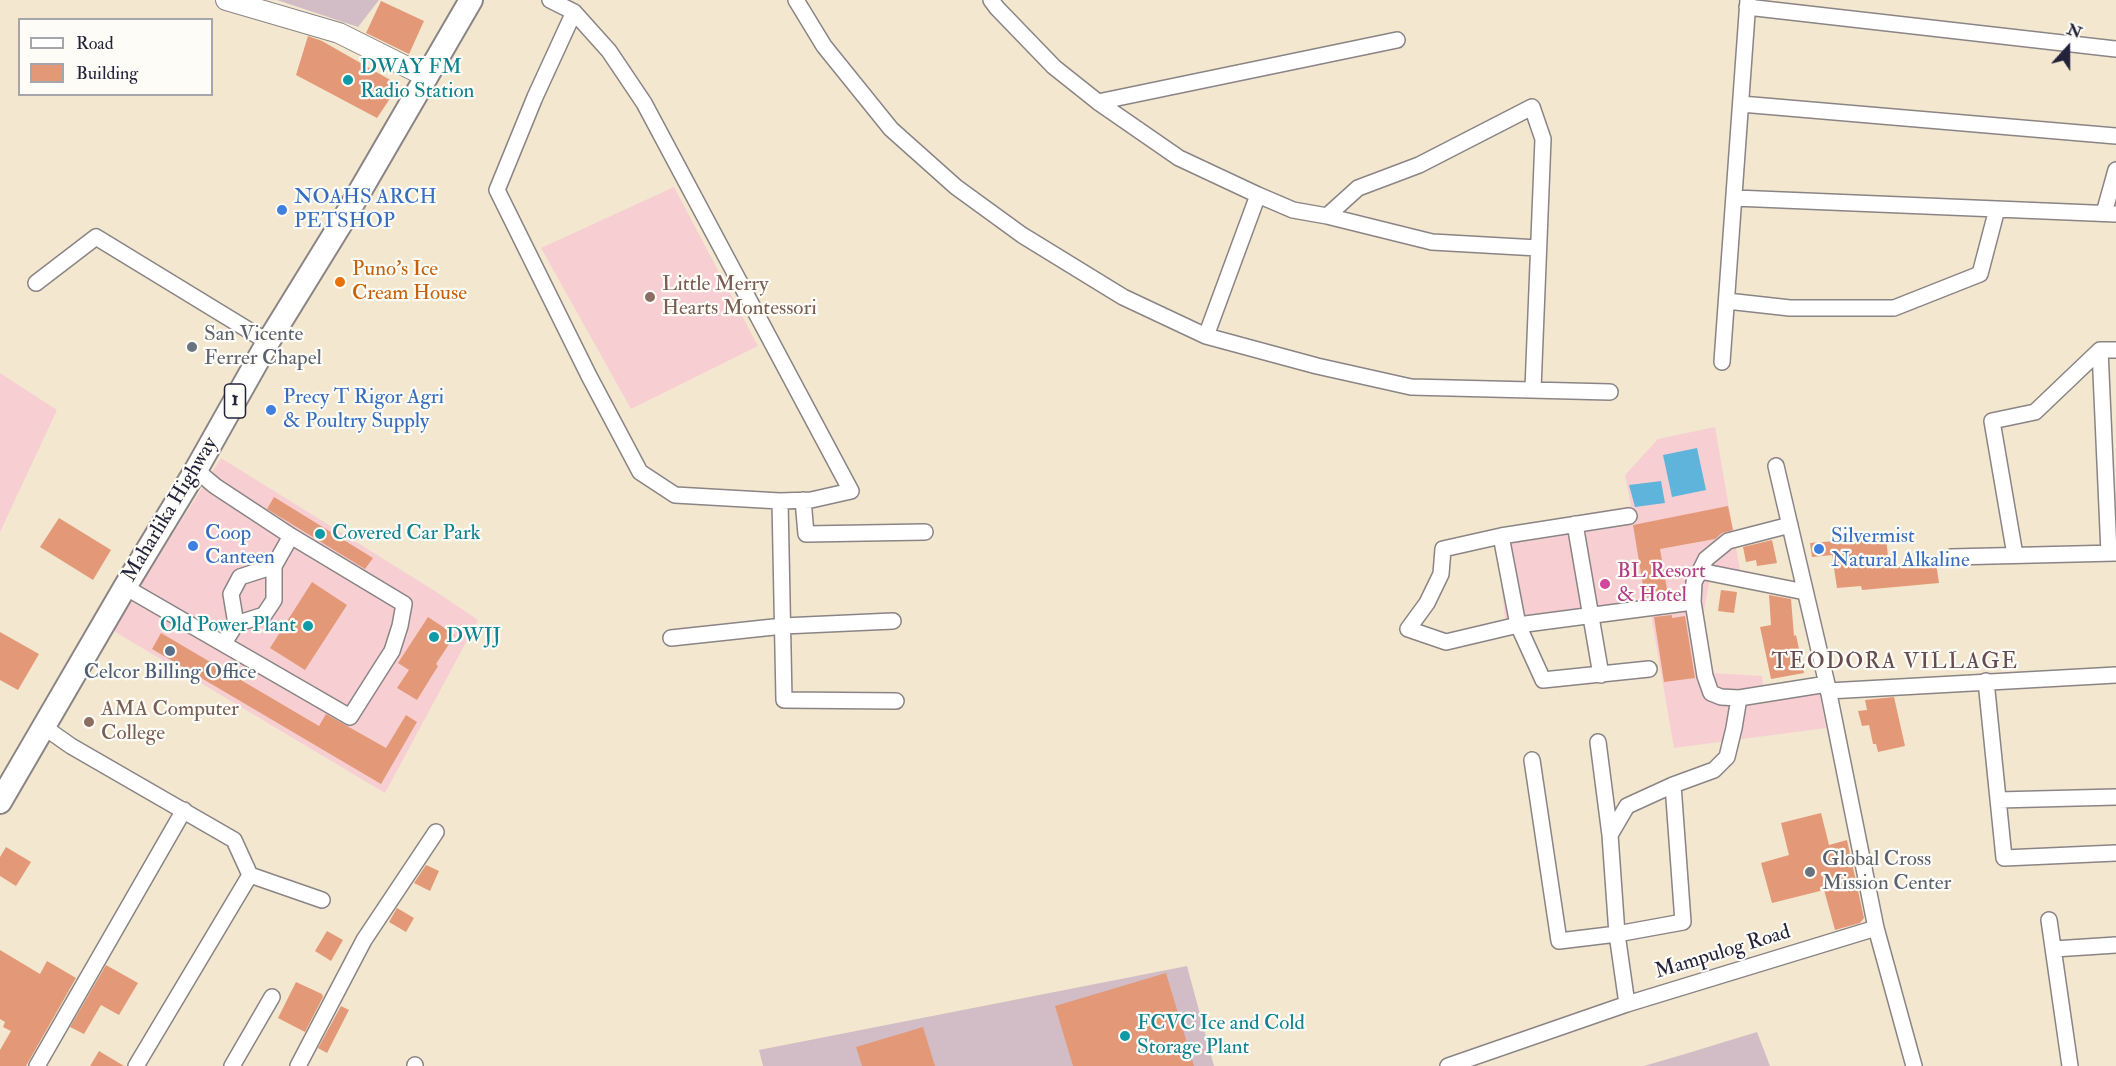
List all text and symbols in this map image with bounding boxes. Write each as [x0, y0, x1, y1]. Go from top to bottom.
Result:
legend [18, 18, 213, 96]
north arrow [2038, 18, 2098, 78]
text: N [2064, 19, 2085, 43]
text: Road [76, 32, 114, 55]
place label: DWAY FM Radio Station [360, 55, 474, 105]
text: Building [76, 62, 138, 85]
marker: DWAY FM Radio Station [341, 73, 355, 87]
place label: NOAHS ARCH PETSHOP [294, 185, 437, 235]
marker: NOAHS ARCH PETSHOP [275, 203, 289, 217]
place label: Puno's Ice Cream House [352, 257, 467, 307]
place label: Little Merry Hearts Montessori [662, 272, 817, 322]
marker: Puno's Ice Cream House [333, 275, 347, 289]
marker: Little Merry Hearts Montessori [643, 290, 657, 304]
place label: San Vicente Ferrer Chapel [204, 322, 322, 372]
marker: San Vicente Ferrer Chapel [185, 340, 199, 354]
road number: 1 [224, 384, 246, 418]
place label: Precy T Rigor Agri & Poultry Supply [283, 385, 444, 435]
marker: Precy T Rigor Agri & Poultry Supply [264, 403, 278, 417]
street label: Maharlika Highway [118, 433, 224, 587]
place label: Coop Canteen [205, 521, 275, 571]
place label: Covered Car Park [332, 521, 481, 547]
place label: Silvermist Natural Alkaline [1831, 524, 1970, 574]
marker: Covered Car Park [313, 527, 327, 541]
marker: Coop Canteen [186, 539, 200, 553]
marker: Silvermist Natural Alkaline [1812, 542, 1826, 556]
place label: BL Resort & Hotel [1617, 559, 1706, 609]
marker: BL Resort & Hotel [1598, 577, 1612, 591]
place label: Old Power Plant [160, 613, 296, 639]
marker: Old Power Plant [301, 619, 315, 633]
place label: DWJJ [446, 624, 501, 650]
marker: DWJJ [427, 630, 441, 644]
marker: Celcor Billing Office [163, 644, 177, 658]
district label: TEODORA VILLAGE [1771, 650, 2019, 676]
place label: Celcor Billing Office [84, 660, 256, 686]
place label: AMA Computer College [101, 697, 239, 747]
marker: AMA Computer College [82, 715, 96, 729]
place label: Global Cross Mission Center [1822, 847, 1951, 897]
marker: Global Cross Mission Center [1803, 865, 1817, 879]
street label: Mampulog Road [1652, 920, 1794, 986]
place label: FCVC Ice and Cold Storage Plant [1137, 1011, 1305, 1061]
marker: FCVC Ice and Cold Storage Plant [1118, 1029, 1132, 1043]

